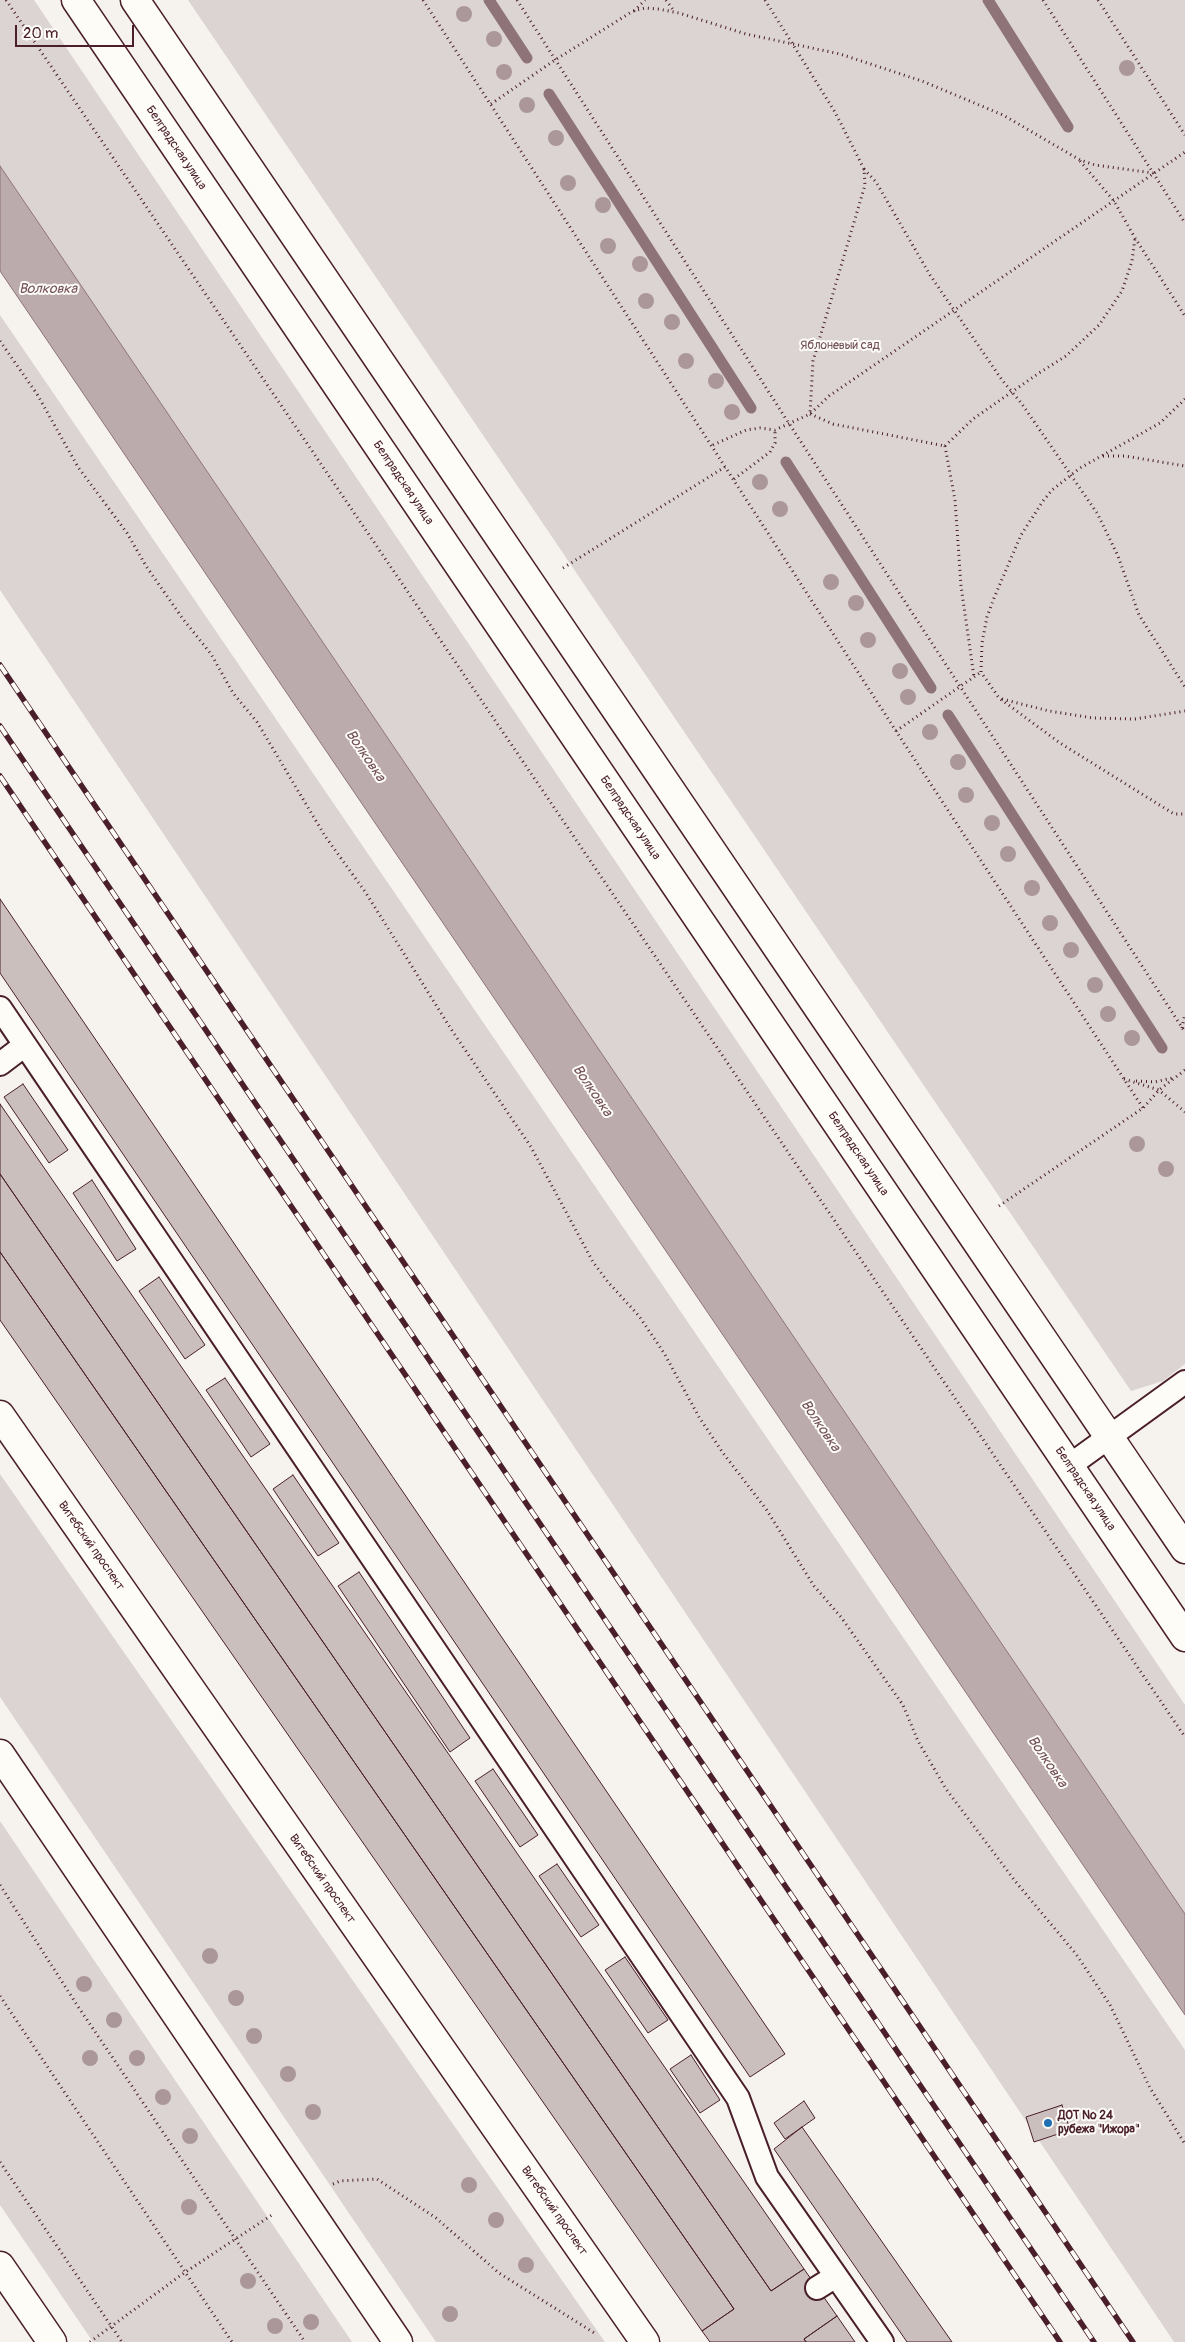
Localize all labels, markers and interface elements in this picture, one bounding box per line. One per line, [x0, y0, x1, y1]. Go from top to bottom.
scale bar [18, 15, 136, 47]
text: 20 m [23, 24, 58, 43]
street label: Белградская улица [143, 103, 209, 193]
water label: Волковка [19, 281, 77, 297]
park label: Яблоневый сад [800, 339, 880, 353]
street label: Белградская улица [370, 438, 436, 528]
water label: Волковка [342, 727, 388, 785]
street label: Белградская улица [597, 773, 663, 863]
water label: Волковка [569, 1062, 615, 1120]
street label: Белградская улица [825, 1109, 891, 1199]
water label: Волковка [797, 1397, 843, 1455]
street label: Белградская улица [1052, 1444, 1118, 1534]
street label: Витебский проспект [55, 1499, 127, 1593]
water label: Волковка [1024, 1733, 1070, 1791]
street label: Витебский проспект [286, 1832, 358, 1926]
place label: ДОТ № 24 рубежа "Ижора" [1058, 2109, 1140, 2137]
marker: ДОТ № 24 рубежа "Ижора" [1042, 2117, 1054, 2129]
street label: Витебский проспект [518, 2164, 590, 2258]

